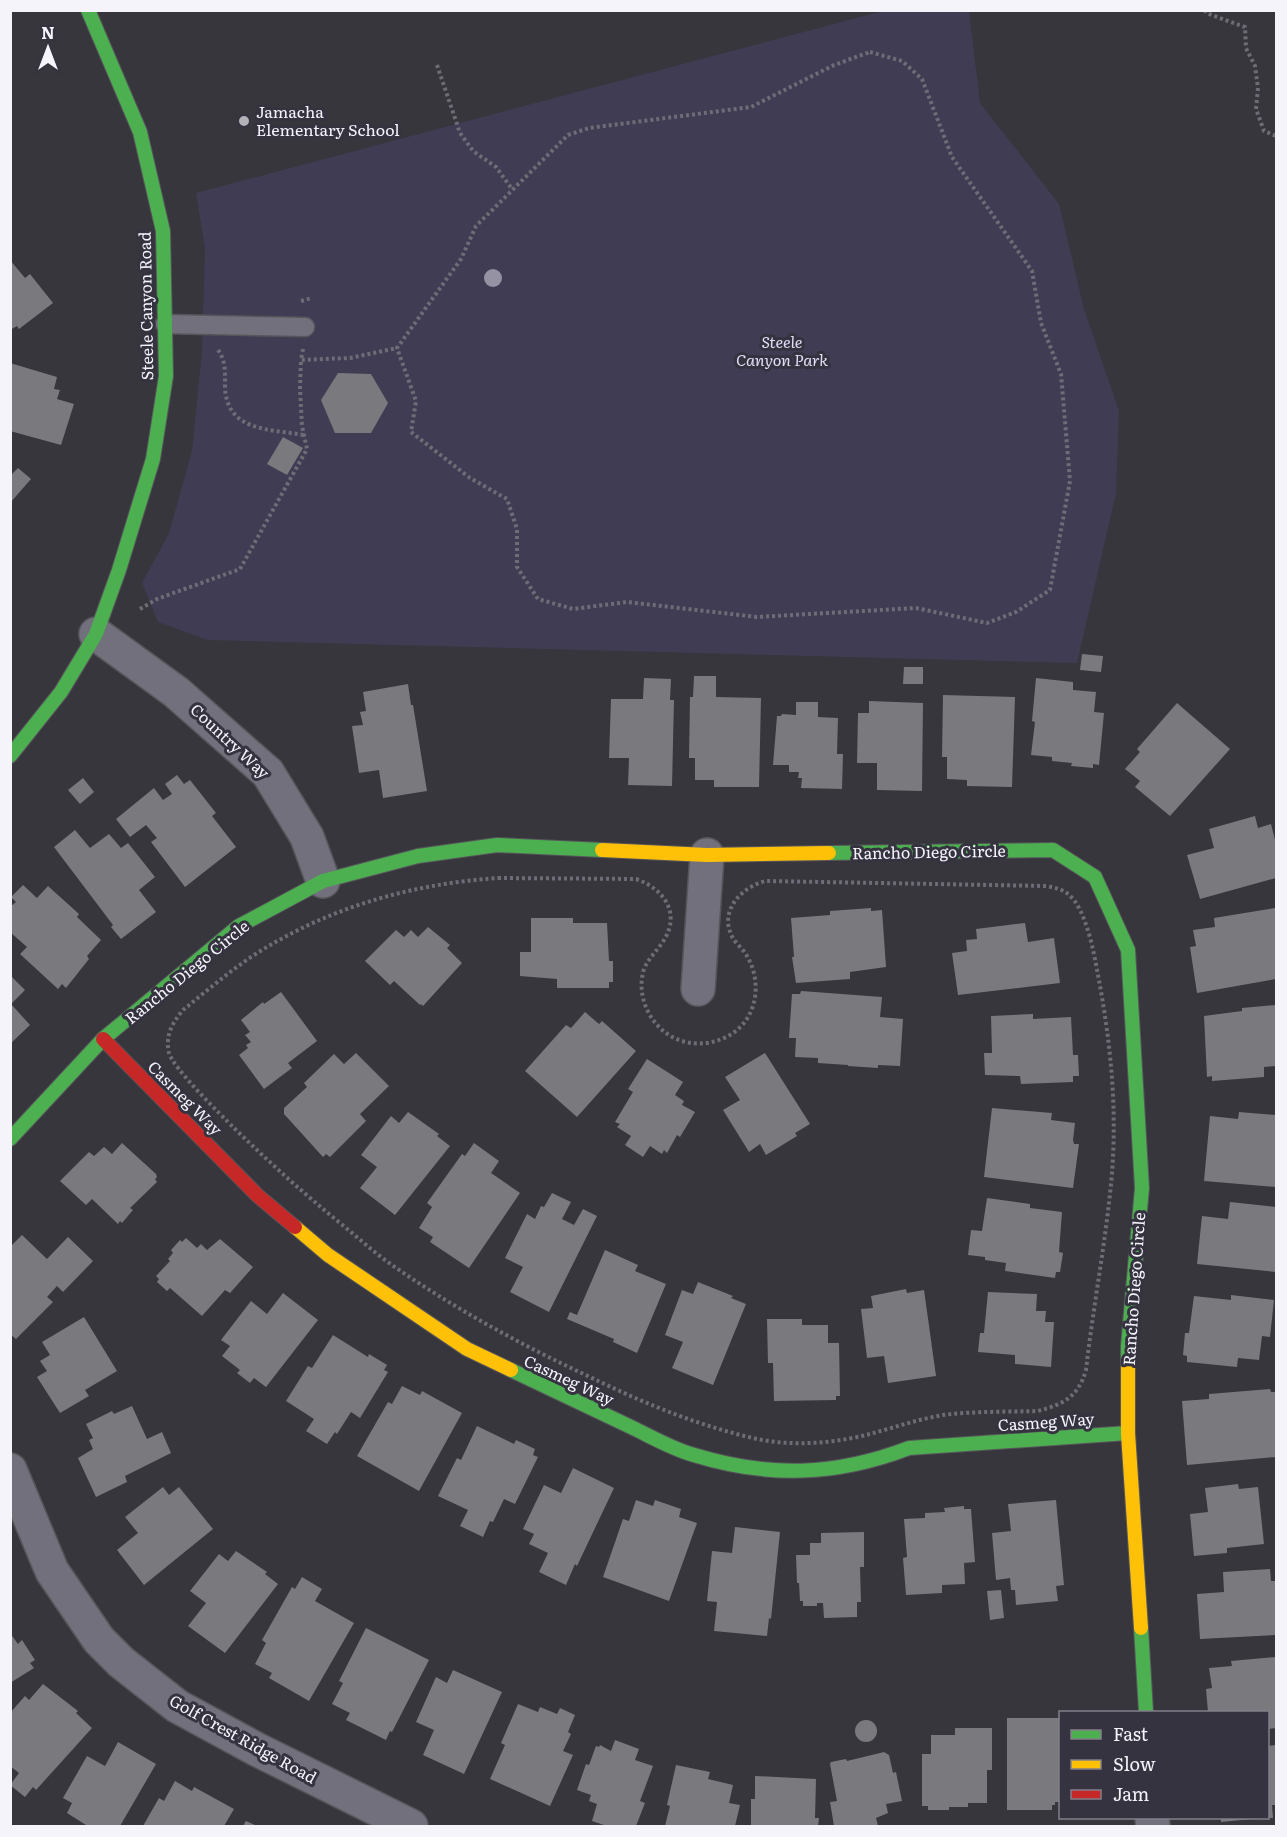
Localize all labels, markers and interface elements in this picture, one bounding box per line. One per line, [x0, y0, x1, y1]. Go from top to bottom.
north arrow [18, 18, 78, 78]
text: N [41, 20, 55, 44]
place label: Jamacha Elementary School [256, 99, 400, 141]
marker: Jamacha Elementary School [237, 114, 251, 128]
street label: Steele Canyon Road [132, 231, 158, 381]
park label: Steele Canyon Park [736, 329, 828, 371]
street label: Country Way [186, 697, 276, 784]
street label: Rancho Diego Circle [852, 838, 1006, 864]
street label: Rancho Diego Circle [119, 914, 254, 1029]
street label: Casmeg Way [143, 1055, 229, 1141]
street label: Rancho Diego Circle [1116, 1211, 1150, 1366]
street label: Casmeg Way [520, 1348, 619, 1411]
street label: Casmeg Way [997, 1406, 1096, 1436]
street label: Golf Crest Ridge Road [166, 1688, 322, 1789]
legend [1059, 1711, 1269, 1819]
text: Fast [1113, 1720, 1149, 1747]
text: Slow [1113, 1750, 1156, 1777]
text: Jam [1113, 1780, 1149, 1807]

